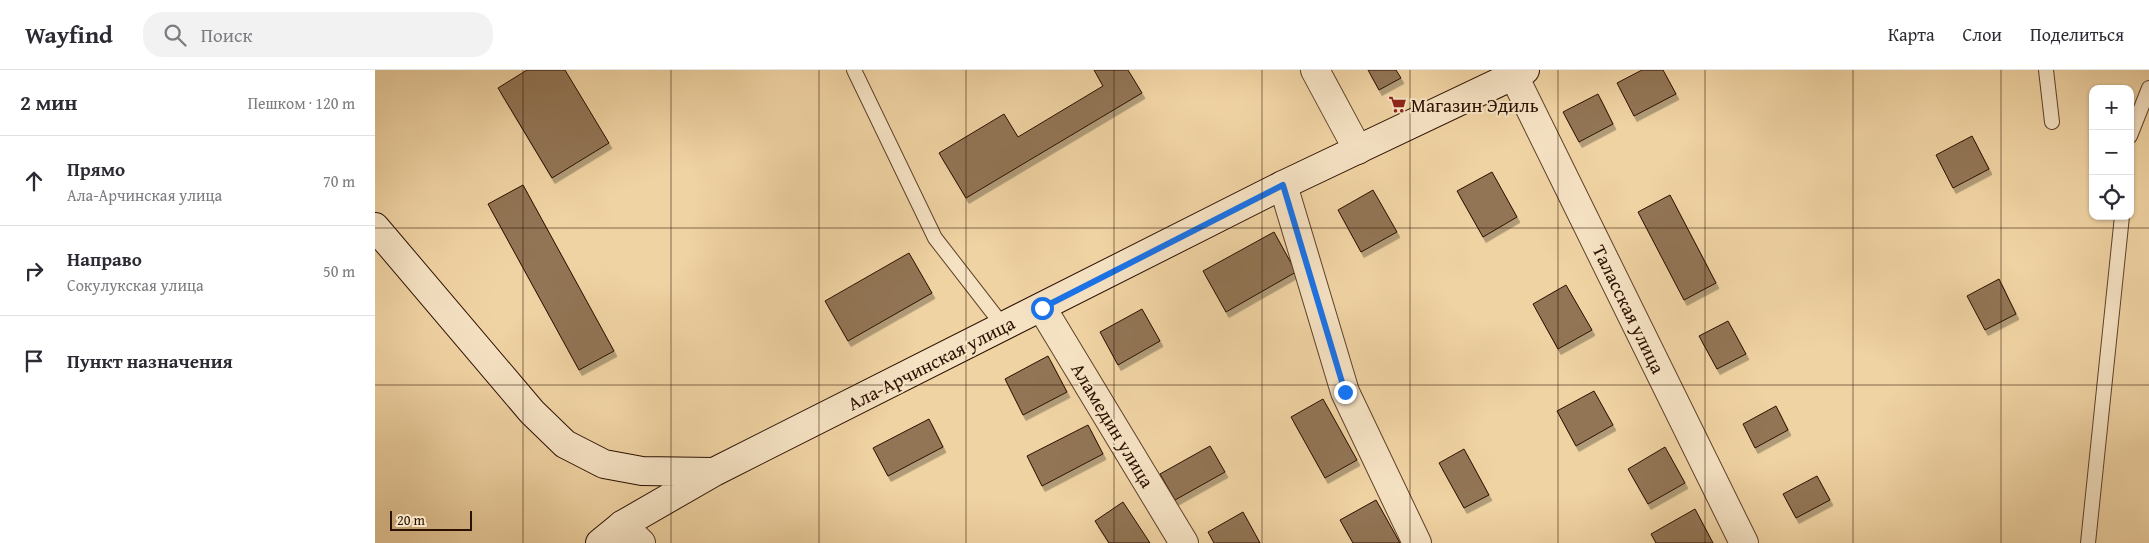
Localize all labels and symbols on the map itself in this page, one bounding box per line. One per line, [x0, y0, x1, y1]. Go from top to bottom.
place label: Магазин Эдиль [1411, 91, 1539, 119]
supermarket icon: Магазин Эдиль [1387, 95, 1407, 115]
street label: Таласская улица [1586, 240, 1672, 378]
route start [1031, 297, 1054, 320]
street label: Ала-Арчинская улица [843, 309, 1019, 417]
street label: Аламедин улица [1065, 357, 1161, 493]
route end [1334, 381, 1357, 404]
scale bar [390, 508, 473, 531]

